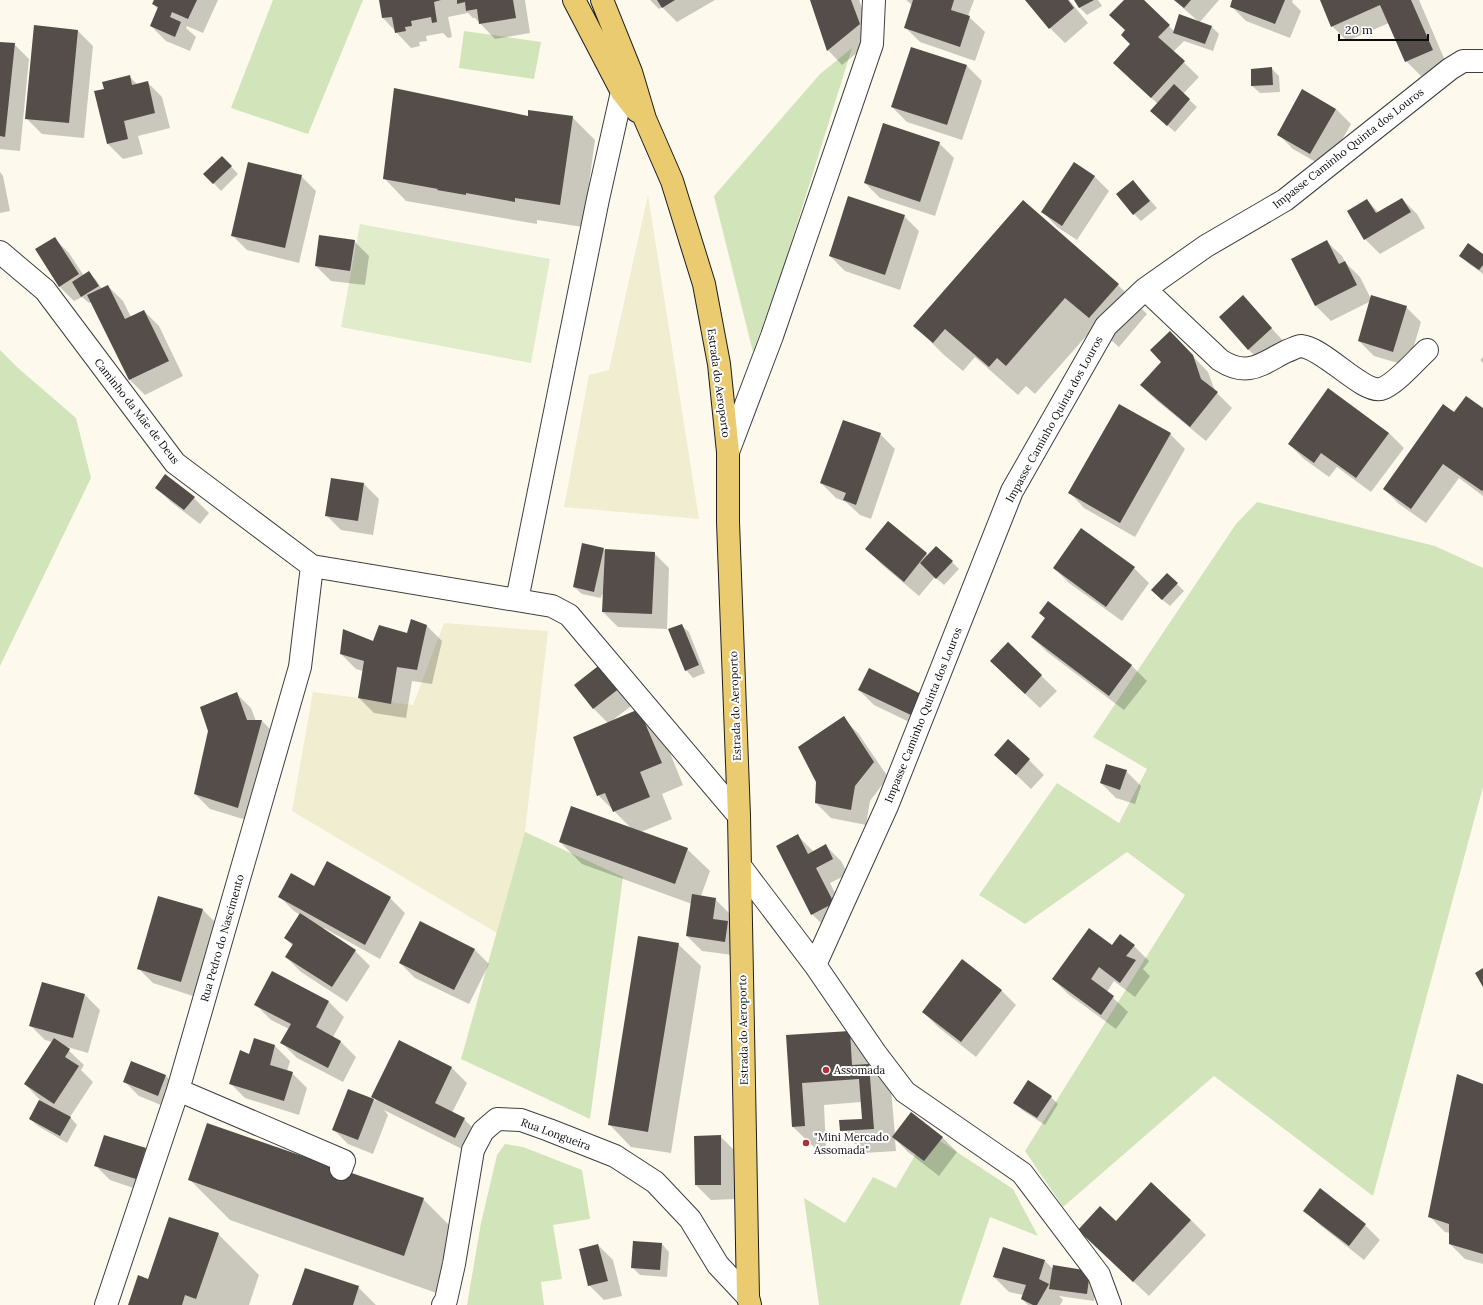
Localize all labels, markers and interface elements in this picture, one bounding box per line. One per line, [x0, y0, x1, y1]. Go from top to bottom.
scale bar [1339, 16, 1428, 42]
text: 20 m [1345, 22, 1373, 37]
street label: Impasse Caminho Quinta dos Louros [1270, 85, 1426, 211]
street label: Estrada do Aeroporto [704, 328, 734, 438]
street label: Impasse Caminho Quinta dos Louros [1002, 333, 1106, 505]
street label: Caminho da Mãe de Deus [91, 356, 183, 466]
street label: Impasse Caminho Quinta dos Louros [881, 625, 965, 805]
street label: Estrada do Aeroporto [726, 651, 744, 761]
street label: Rua Pedro do Nascimento [197, 873, 247, 1003]
street label: Estrada do Aeroporto [735, 975, 751, 1085]
place label: Assomada [833, 1063, 886, 1077]
marker: Assomada [821, 1065, 831, 1075]
street label: Rua Longueira [519, 1115, 593, 1153]
place label: "Mini Mercado Assomada" [813, 1130, 889, 1157]
marker: "Mini Mercado Assomada" [801, 1138, 811, 1148]

